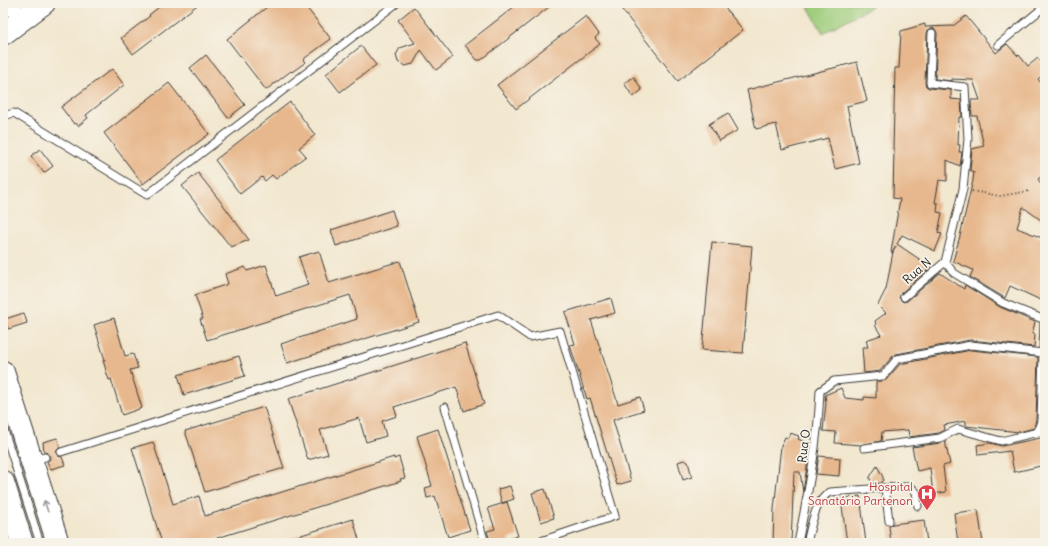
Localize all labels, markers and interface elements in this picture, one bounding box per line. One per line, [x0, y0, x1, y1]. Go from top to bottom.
street label: Rua N [899, 254, 934, 287]
street label: Rua O [794, 428, 813, 463]
place label: Hospital Sanatório Partenon [808, 479, 913, 508]
hospital icon: Hospital Sanatório Partenon [916, 483, 938, 511]
one-way arrow [41, 500, 49, 512]

